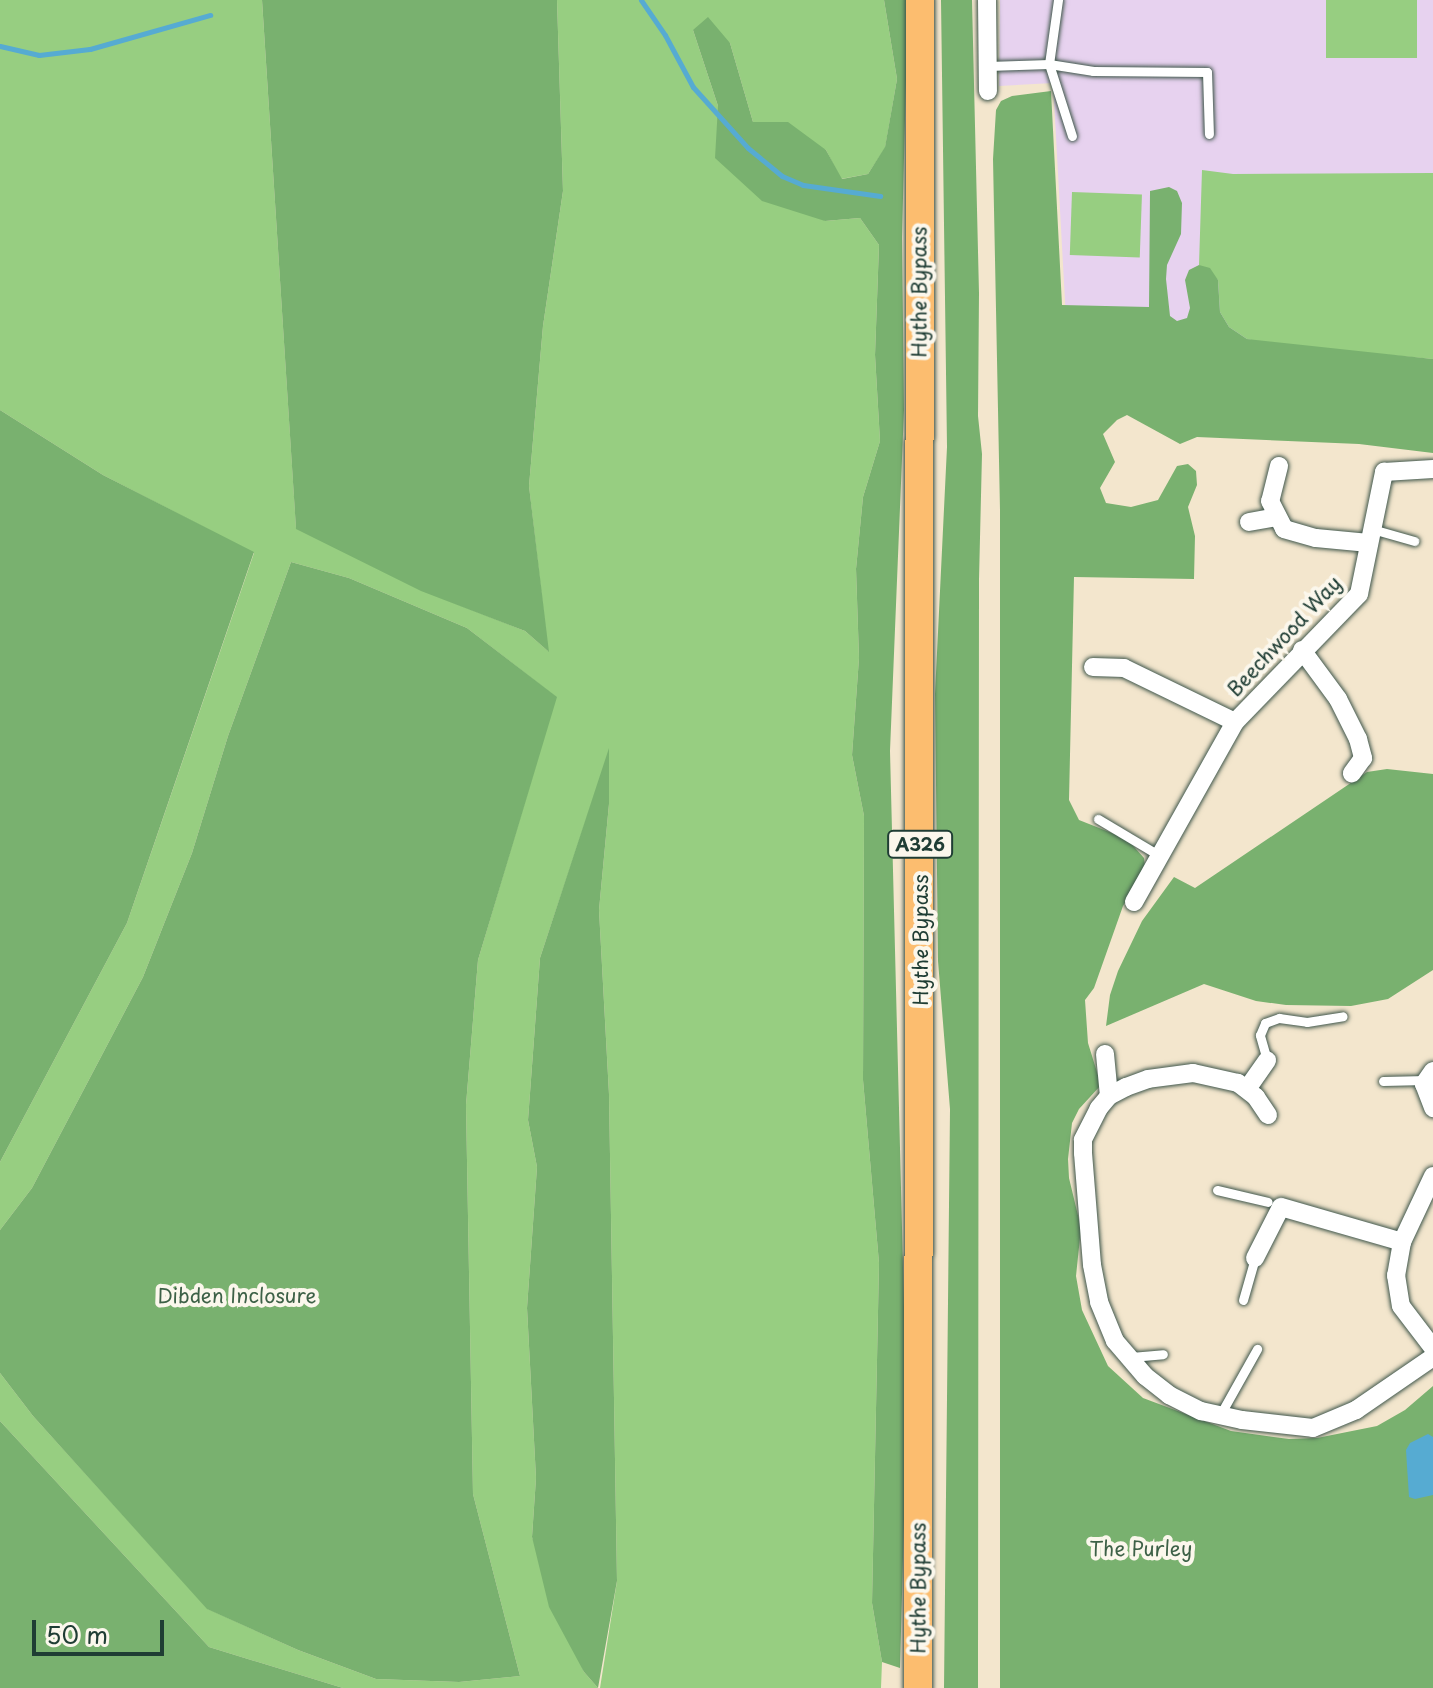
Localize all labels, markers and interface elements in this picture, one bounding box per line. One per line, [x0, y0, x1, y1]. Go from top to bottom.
street label: Hythe Bypass [907, 226, 931, 358]
street label: Beechwood Way [1222, 571, 1346, 701]
road number: A326 [886, 830, 954, 858]
street label: Hythe Bypass [908, 874, 932, 1006]
park label: Dibden Inclosure [157, 1283, 317, 1307]
street label: Hythe Bypass [906, 1522, 930, 1654]
park label: The Purley [1089, 1536, 1193, 1560]
scale bar [36, 1604, 168, 1654]
text: 50 m [46, 1616, 108, 1652]

